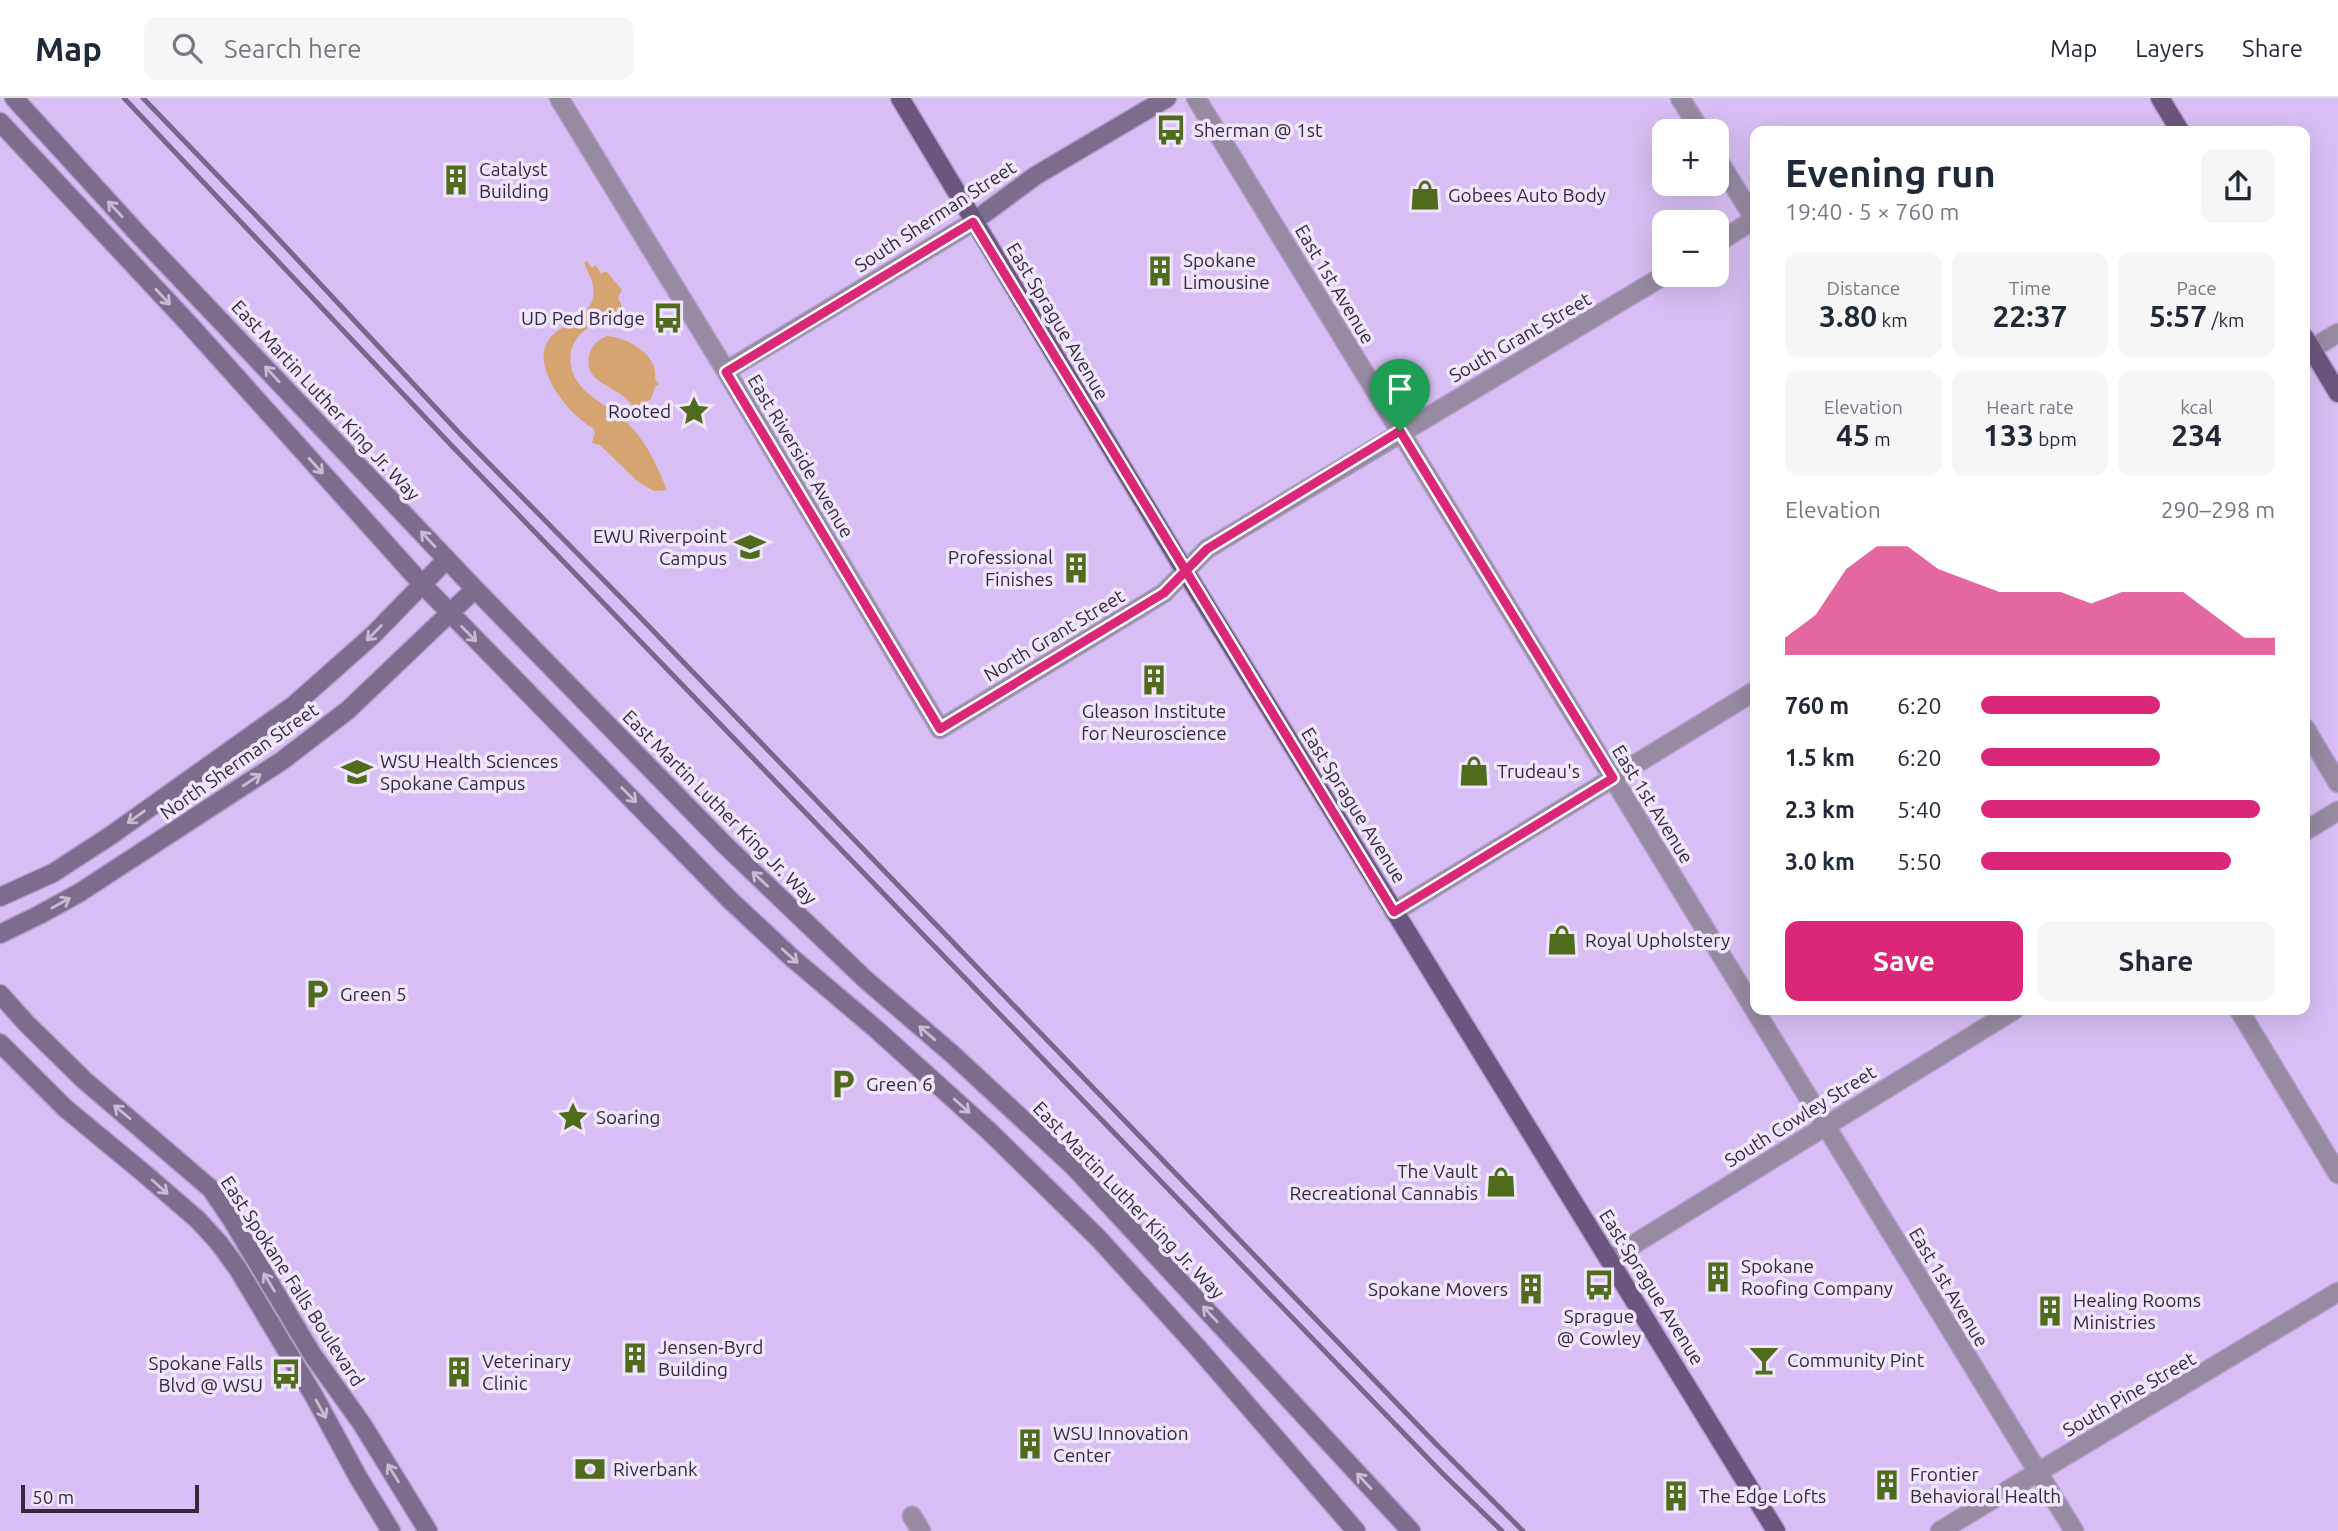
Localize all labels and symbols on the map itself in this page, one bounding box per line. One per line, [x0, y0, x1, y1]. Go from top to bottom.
bus stop icon: Sherman @ 1st [1154, 113, 1188, 147]
place label: Sherman @ 1st [1194, 119, 1323, 141]
street label: South Sherman Street [850, 155, 1020, 276]
place label: Catalyst Building [479, 158, 549, 202]
building icon: Catalyst Building [439, 163, 473, 197]
shop icon: Gobees Auto Body [1408, 178, 1442, 212]
place label: Gobees Auto Body [1448, 184, 1606, 206]
one-way arrow [107, 201, 124, 218]
street label: East 1st Avenue [1291, 220, 1379, 348]
street label: East Sprague Avenue [1002, 239, 1114, 403]
place label: Spokane Limousine [1183, 249, 1270, 293]
building icon: Spokane Limousine [1143, 254, 1177, 288]
street label: South Grant Street [1445, 287, 1595, 386]
one-way arrow [155, 288, 172, 305]
street label: East Martin Luther King Jr. Way [227, 295, 425, 505]
bus stop icon: UD Ped Bridge [651, 301, 685, 335]
place label: UD Ped Bridge [521, 307, 645, 329]
pin [1370, 359, 1430, 431]
one-way arrow [264, 366, 281, 383]
street label: East Riverside Avenue [743, 370, 859, 542]
place icon: Rooted [677, 394, 711, 428]
place label: Rooted [608, 400, 671, 422]
one-way arrow [308, 457, 324, 475]
place label: EWU Riverpoint Campus [593, 525, 728, 569]
school or university icon: EWU Riverpoint Campus [733, 530, 767, 564]
one-way arrow [420, 531, 437, 548]
place label: Professional Finishes [948, 546, 1053, 590]
building icon: Professional Finishes [1059, 551, 1093, 585]
street label: North Grant Street [980, 584, 1129, 686]
one-way arrow [366, 625, 383, 642]
one-way arrow [461, 625, 478, 642]
building icon: Gleason Institute for Neuroscience [1137, 663, 1171, 697]
street label: North Sherman Street [156, 698, 323, 824]
place label: Gleason Institute for Neuroscience [1081, 700, 1227, 744]
street label: East Martin Luther King Jr. Way [618, 705, 822, 909]
street label: East Sprague Avenue [1297, 723, 1411, 887]
street label: East 1st Avenue [1608, 741, 1698, 867]
place label: WSU Health Sciences Spokane Campus [380, 750, 558, 794]
shop icon: Trudeau's [1457, 754, 1491, 788]
school or university icon: WSU Health Sciences Spokane Campus [340, 755, 374, 789]
place label: Trudeau's [1497, 760, 1580, 782]
one-way arrow [242, 773, 261, 787]
one-way arrow [621, 787, 638, 804]
one-way arrow [127, 810, 146, 824]
one-way arrow [752, 870, 769, 887]
one-way arrow [50, 896, 71, 909]
shop icon: Royal Upholstery [1545, 923, 1579, 957]
place label: Royal Upholstery [1585, 929, 1730, 951]
one-way arrow [781, 948, 799, 964]
parking icon: Green 5 [300, 977, 334, 1011]
place label: Green 5 [340, 983, 407, 1005]
one-way arrow [919, 1025, 937, 1041]
street label: South Cowley Street [1720, 1060, 1880, 1171]
parking icon: Green 6 [826, 1067, 860, 1101]
place label: Green 6 [866, 1073, 933, 1095]
one-way arrow [952, 1097, 970, 1113]
street label: East Martin Luther King Jr. Way [1029, 1097, 1229, 1303]
place icon: Soaring [556, 1100, 590, 1134]
one-way arrow [113, 1104, 131, 1120]
place label: Soaring [596, 1106, 660, 1128]
place label: The Vault Recreational Cannabis [1289, 1160, 1479, 1204]
shop icon: The Vault Recreational Cannabis [1484, 1165, 1518, 1199]
street label: East Spokane Falls Boulevard [217, 1172, 369, 1390]
one-way arrow [151, 1179, 169, 1195]
street label: East Sprague Avenue [1595, 1205, 1709, 1369]
street label: East 1st Avenue [1905, 1223, 1993, 1351]
place label: Spokane Roofing Company [1741, 1255, 1893, 1299]
building icon: Spokane Roofing Company [1701, 1260, 1735, 1294]
bus stop icon: Sprague @ Cowley [1582, 1268, 1616, 1302]
building icon: Spokane Movers [1514, 1272, 1548, 1306]
one-way arrow [262, 1273, 276, 1293]
place label: Spokane Movers [1368, 1278, 1508, 1300]
place label: Healing Rooms Ministries [2073, 1289, 2201, 1333]
building icon: Healing Rooms Ministries [2033, 1294, 2067, 1328]
one-way arrow [1202, 1305, 1218, 1323]
place label: Sprague @ Cowley [1557, 1305, 1641, 1349]
place label: Jensen-Byrd Building [658, 1336, 763, 1380]
building icon: Jensen-Byrd Building [618, 1341, 652, 1375]
bar icon: Community Pint [1747, 1343, 1781, 1377]
street label: South Pine Street [2059, 1347, 2200, 1441]
place label: Community Pint [1787, 1349, 1925, 1371]
place label: Veterinary Clinic [482, 1350, 571, 1394]
place label: Spokane Falls Blvd @ WSU [149, 1352, 263, 1396]
building icon: Veterinary Clinic [442, 1355, 476, 1389]
bus stop icon: Spokane Falls Blvd @ WSU [269, 1357, 303, 1391]
one-way arrow [315, 1398, 328, 1419]
place label: WSU Innovation Center [1053, 1422, 1189, 1466]
building icon: WSU Innovation Center [1013, 1427, 1047, 1461]
bank icon: Riverbank [573, 1452, 607, 1486]
place label: Riverbank [613, 1458, 698, 1480]
one-way arrow [385, 1463, 399, 1483]
place label: Frontier Behavioral Health [1910, 1463, 2061, 1507]
building icon: Frontier Behavioral Health [1870, 1468, 1904, 1502]
one-way arrow [1356, 1473, 1373, 1490]
building icon: The Edge Lofts [1659, 1479, 1693, 1513]
scale bar [21, 1482, 200, 1514]
place label: The Edge Lofts [1699, 1485, 1826, 1507]

